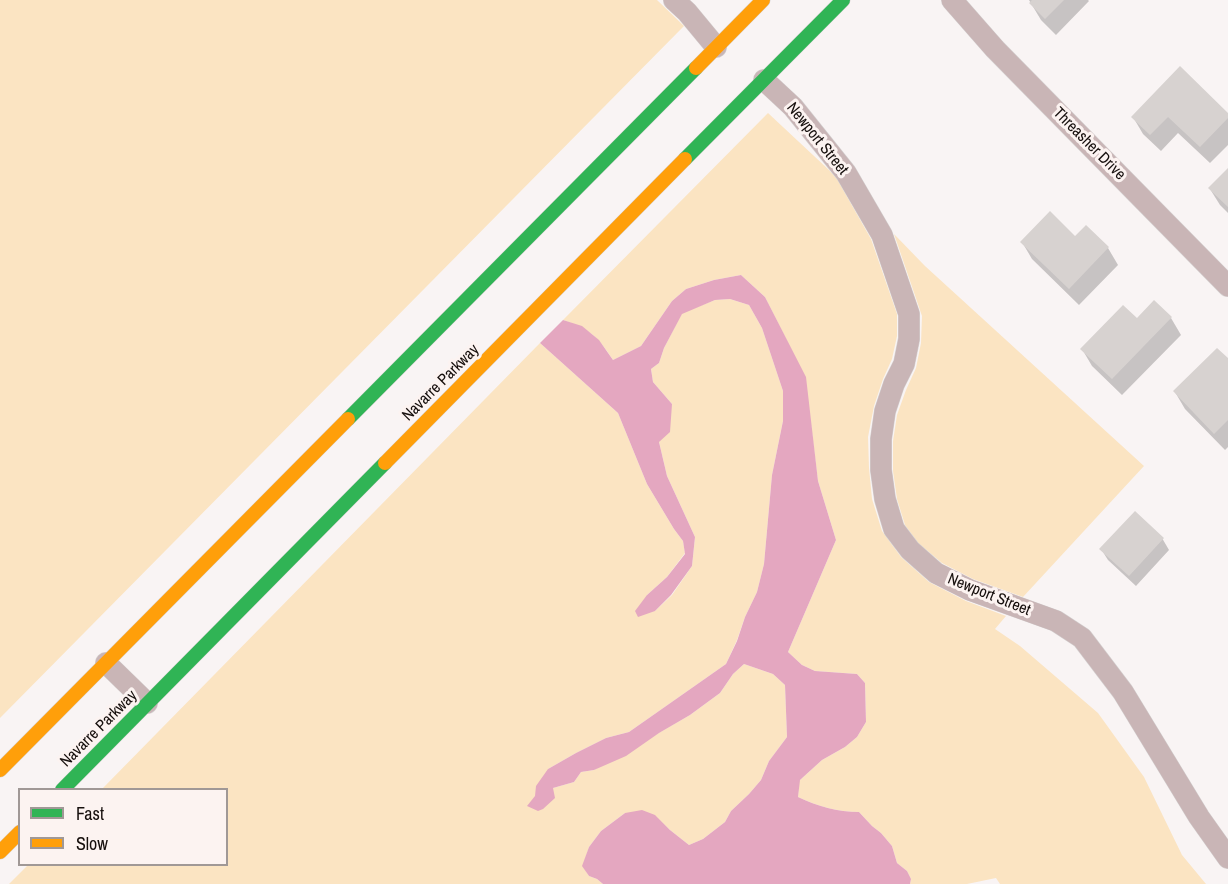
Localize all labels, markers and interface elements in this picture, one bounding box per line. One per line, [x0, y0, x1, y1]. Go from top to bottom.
street label: Newport Street [782, 99, 852, 179]
street label: Threasher Drive [1049, 104, 1129, 184]
street label: Navarre Parkway [399, 341, 483, 425]
street label: Newport Street [945, 570, 1033, 620]
street label: Navarre Parkway [57, 687, 141, 771]
legend [18, 788, 228, 866]
text: Fast [76, 801, 104, 826]
text: Slow [76, 831, 108, 856]

